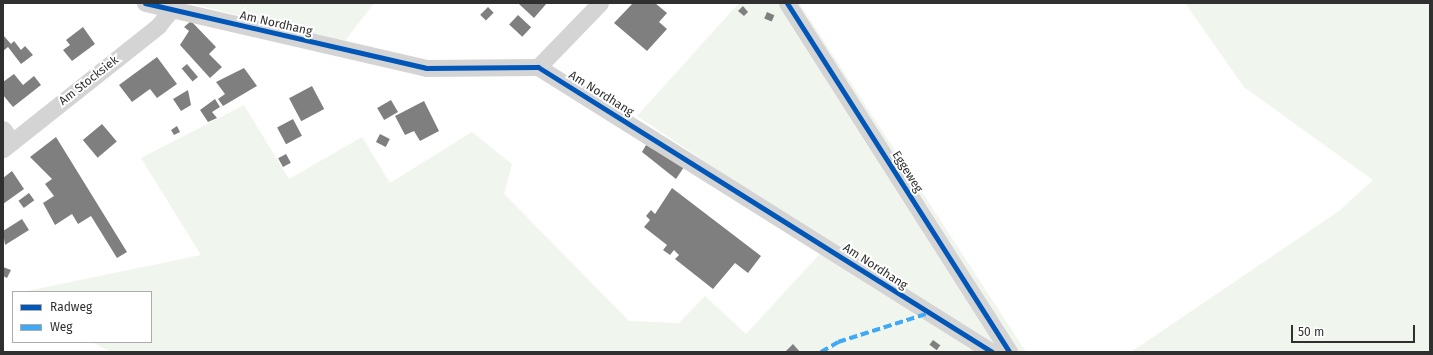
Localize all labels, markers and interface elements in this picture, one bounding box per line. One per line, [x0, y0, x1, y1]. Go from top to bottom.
street label: Am Nordhang [238, 9, 314, 39]
street label: Am Stocksiek [56, 53, 122, 109]
street label: Am Nordhang [566, 68, 636, 120]
street label: Eggeweg [889, 149, 925, 195]
street label: Am Nordhang [840, 241, 910, 293]
legend [12, 291, 152, 343]
text: Radweg [50, 300, 92, 314]
scale bar [1293, 317, 1417, 343]
text: Weg [50, 320, 73, 334]
text: 50 m [1298, 325, 1324, 339]

